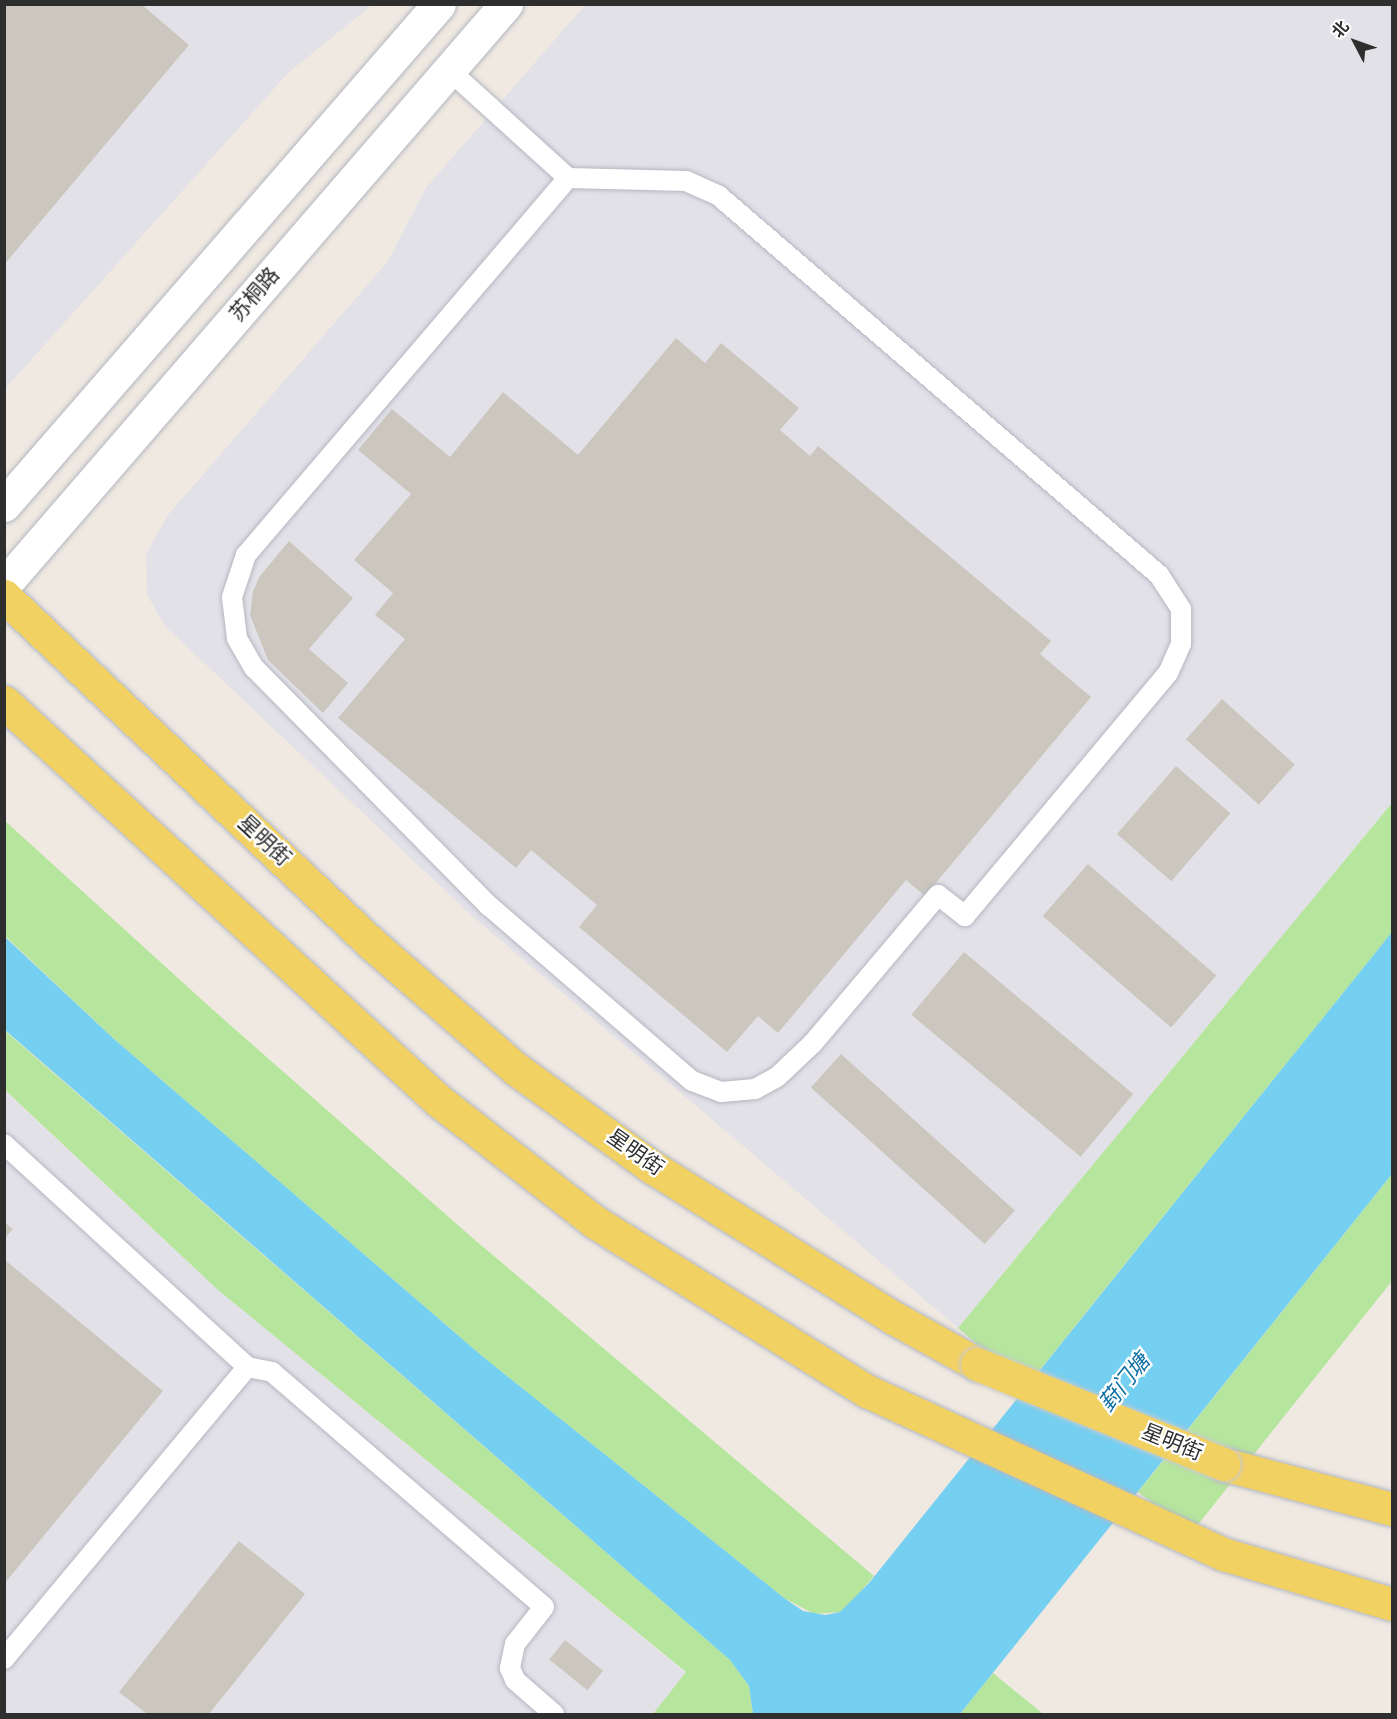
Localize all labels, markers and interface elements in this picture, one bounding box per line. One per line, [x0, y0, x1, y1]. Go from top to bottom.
north arrow [1325, 12, 1385, 72]
text: 北 [1329, 18, 1353, 42]
street label: 苏桐路 [225, 263, 285, 327]
street label: 星明街 [232, 810, 296, 872]
street label: 星明街 [602, 1125, 668, 1181]
water label: 葑门塘 [1094, 1349, 1156, 1417]
street label: 星明街 [1138, 1420, 1206, 1466]

